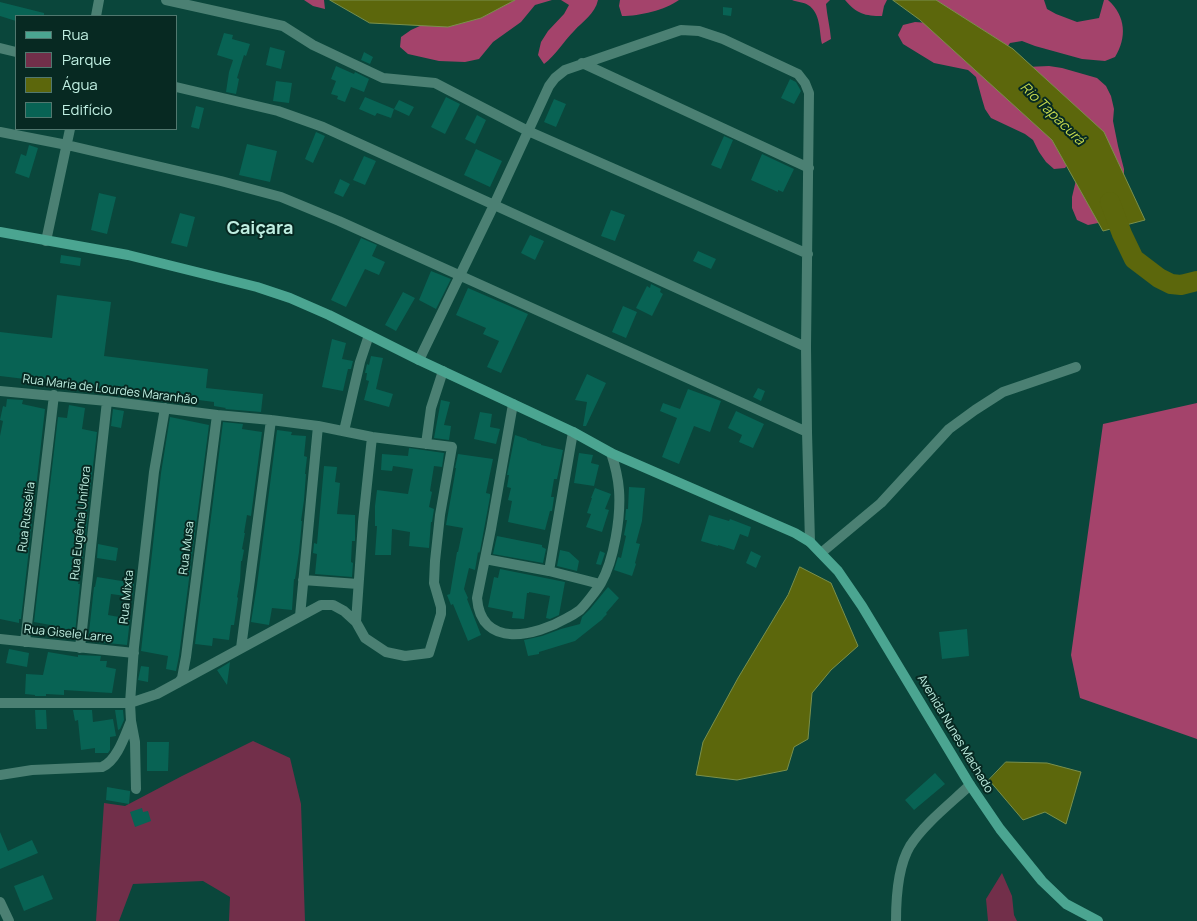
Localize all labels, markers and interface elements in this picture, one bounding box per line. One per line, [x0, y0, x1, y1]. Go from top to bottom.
legend [15, 15, 178, 130]
text: Rua [62, 24, 89, 45]
text: Parque [62, 49, 111, 70]
text: Água [62, 74, 98, 95]
water label: Rio Tapacurá [1016, 79, 1088, 149]
text: Edifício [62, 99, 112, 120]
district label: Caiçara [227, 218, 293, 240]
street label: Rua Maria de Lourdes Maranhão [22, 372, 198, 408]
street label: Rua Eugênia Uniflora [68, 465, 94, 581]
street label: Rua Russélia [16, 481, 38, 553]
street label: Rua Musa [177, 520, 197, 576]
street label: Rua Mixta [117, 569, 137, 625]
street label: Rua Gisele Larre [23, 622, 113, 646]
street label: Avenida Nunes Machado [914, 672, 996, 796]

